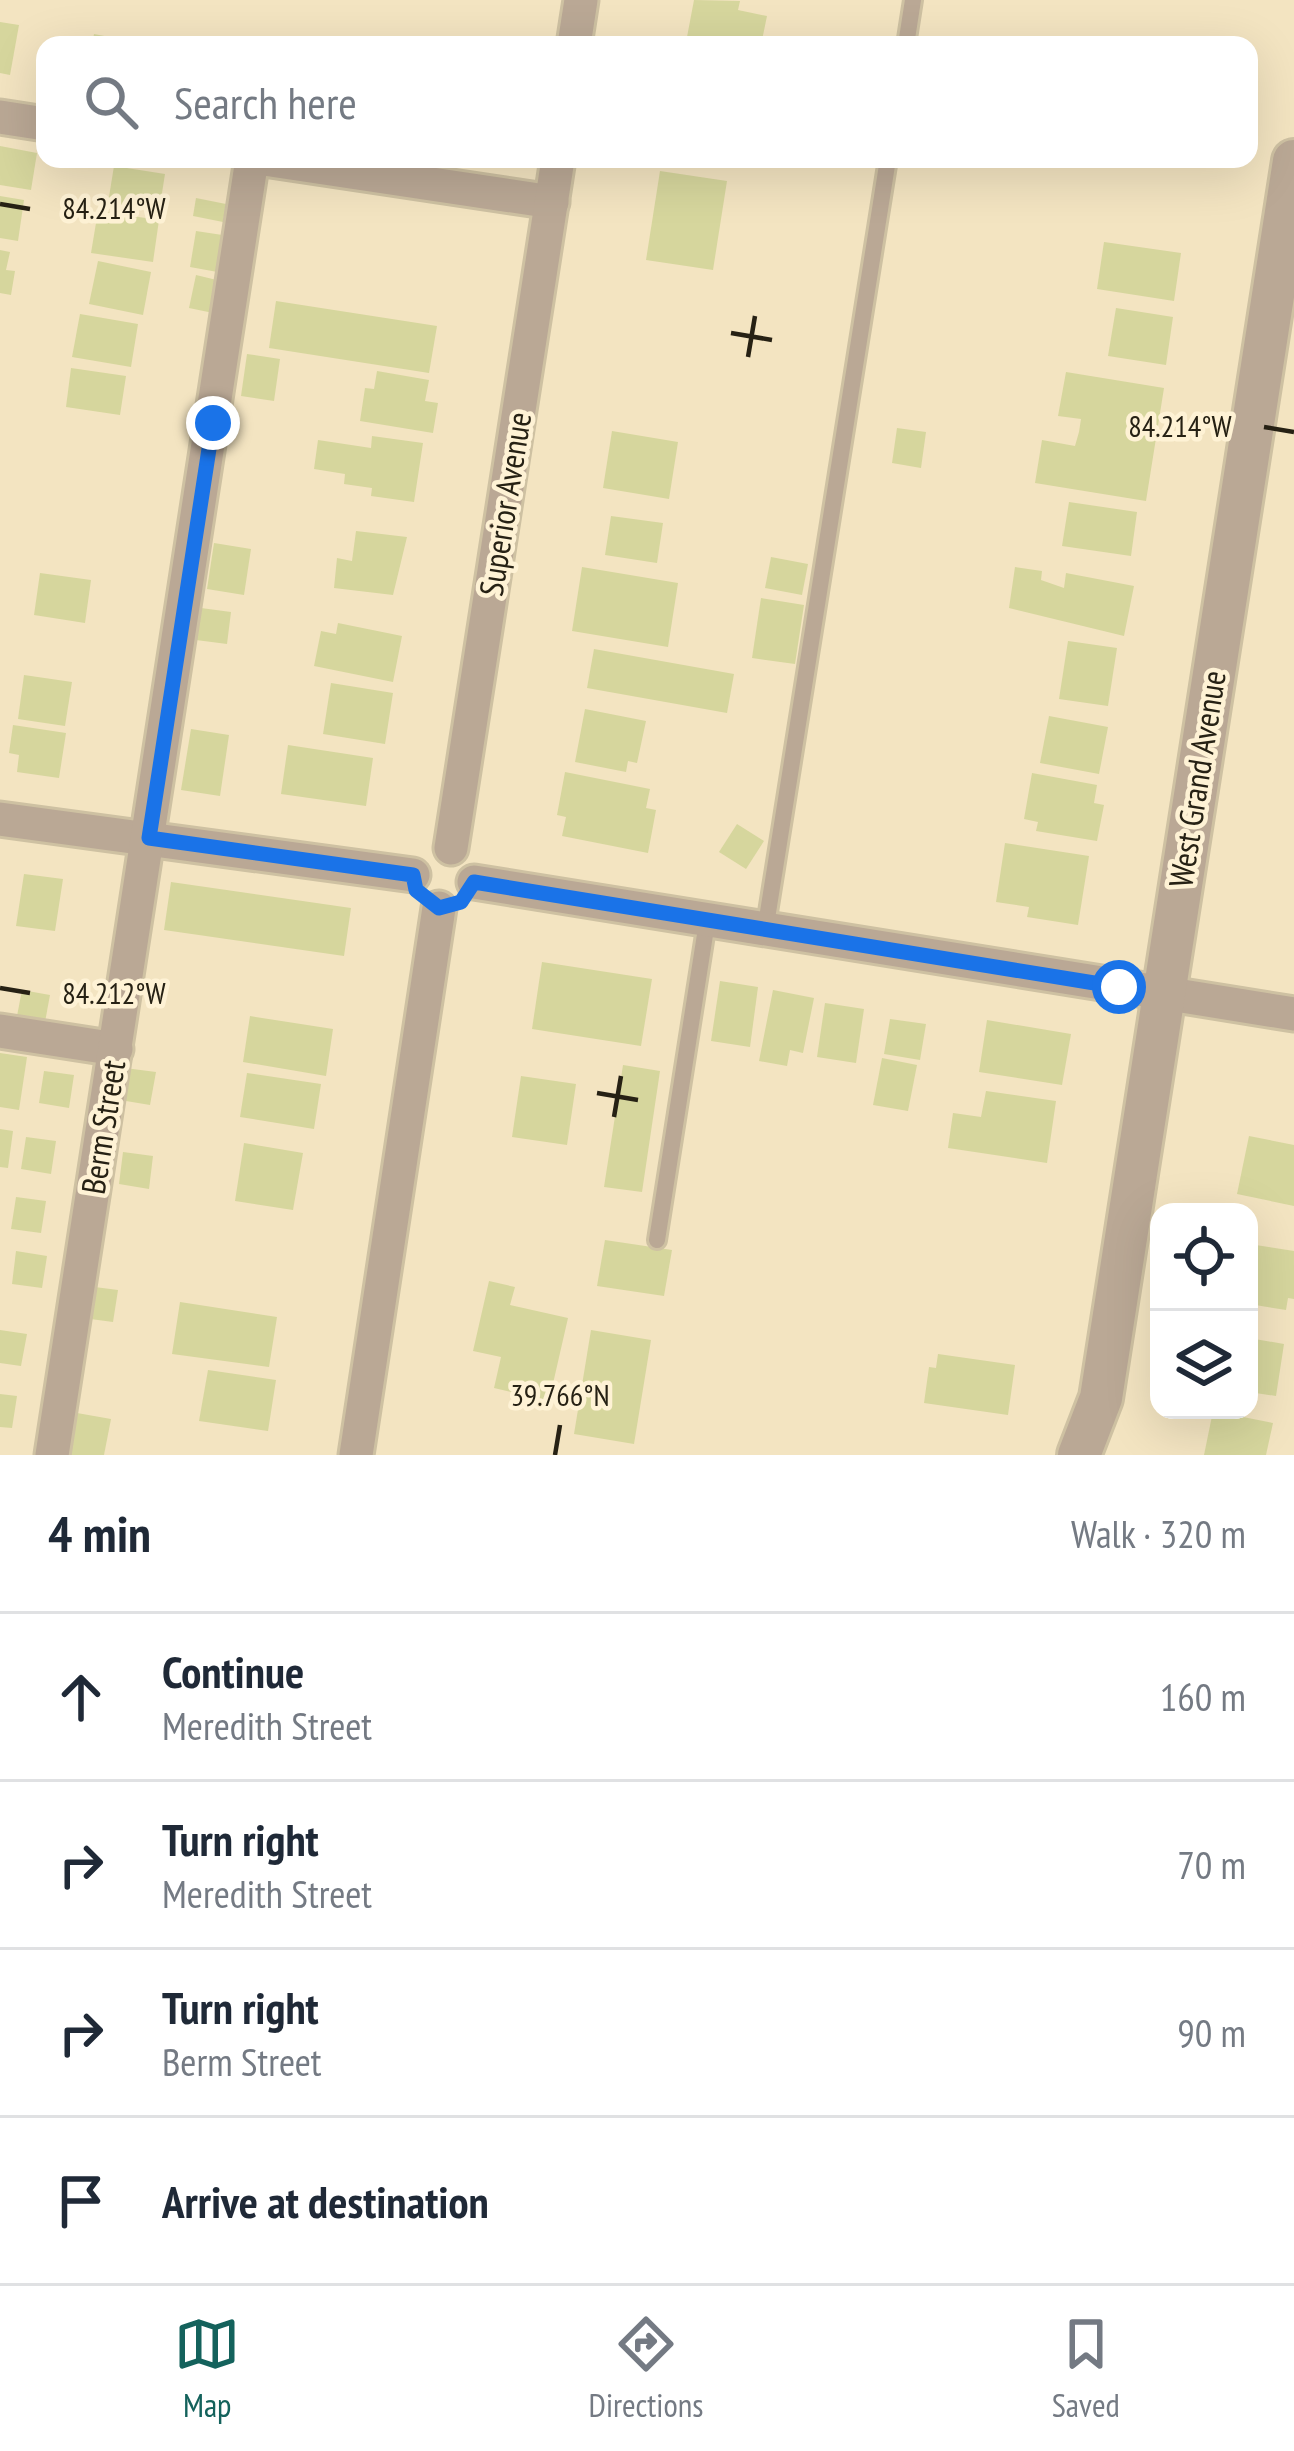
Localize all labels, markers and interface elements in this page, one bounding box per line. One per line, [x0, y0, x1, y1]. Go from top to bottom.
search box [36, 36, 1258, 168]
icon: search [78, 69, 144, 135]
text: Search here [174, 73, 357, 131]
text: 84.214°W [62, 188, 166, 227]
route end [186, 396, 240, 450]
text: 84.214°W [1128, 406, 1232, 445]
street label: Superior Avenue [469, 409, 540, 599]
street label: West Grand Avenue [1158, 668, 1235, 890]
route start [1092, 960, 1146, 1014]
text: 84.212°W [62, 973, 166, 1012]
street label: Berm Street [71, 1057, 134, 1197]
map controls [1150, 1203, 1258, 1419]
button: locate [1150, 1203, 1258, 1311]
button: layers [1150, 1311, 1258, 1419]
text: 39.766°N [510, 1375, 610, 1414]
text: 4 min [48, 1500, 151, 1566]
text: Walk · 320 m [1071, 1508, 1246, 1559]
text: Continue [162, 1642, 304, 1700]
icon: ahead [48, 1664, 114, 1730]
text: 160 m [1160, 1671, 1246, 1722]
text: Meredith Street [162, 1700, 372, 1751]
text: Turn right [162, 1810, 319, 1868]
icon: right [48, 1832, 114, 1898]
text: 70 m [1177, 1839, 1246, 1890]
text: Meredith Street [162, 1868, 372, 1919]
text: Turn right [162, 1978, 319, 2036]
icon: right [48, 2000, 114, 2066]
text: 90 m [1177, 2007, 1246, 2058]
text: Berm Street [162, 2036, 322, 2087]
icon: arrive [48, 2168, 114, 2234]
text: Arrive at destination [162, 2172, 489, 2230]
tab: Map [174, 2311, 240, 2426]
tab: Directions [589, 2311, 703, 2426]
tab: Saved [1052, 2311, 1120, 2426]

